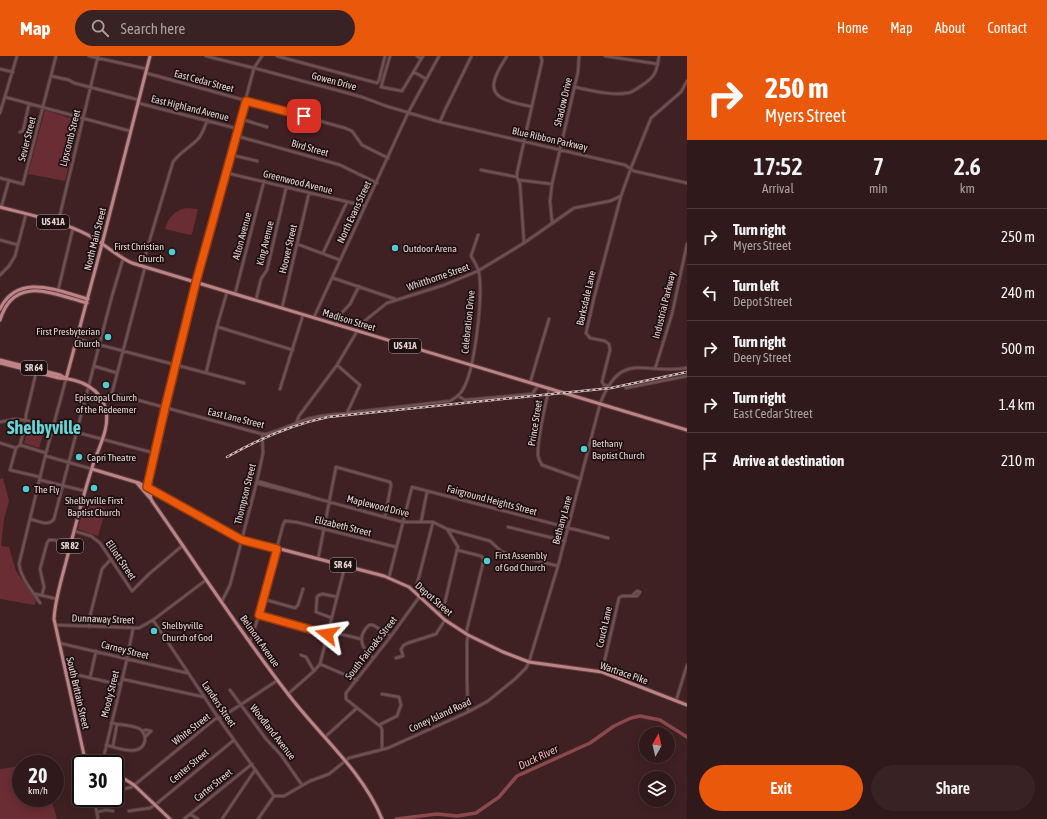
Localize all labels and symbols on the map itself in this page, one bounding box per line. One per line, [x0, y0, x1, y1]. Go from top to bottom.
street label: East Cedar Street [173, 68, 235, 94]
street label: Gowen Drive [310, 70, 358, 92]
street label: Shadow Drive [552, 76, 574, 127]
street label: East Highland Avenue [150, 93, 231, 123]
pin [287, 99, 321, 133]
street label: Lipscomb Street [58, 108, 82, 168]
street label: Sevier Street [16, 115, 38, 163]
street label: Blue Ribbon Parkway [511, 125, 589, 153]
street label: Bird Street [290, 137, 330, 159]
street label: Greenwood Avenue [262, 168, 334, 196]
street label: North Evans Street [335, 179, 373, 245]
street label: North Main Street [82, 206, 108, 272]
street label: Alton Avenue [230, 211, 254, 261]
road number: US 41A [37, 215, 69, 229]
street label: King Avenue [254, 219, 276, 266]
street label: Hoover Street [277, 223, 299, 275]
place label: First Christian Church [114, 241, 164, 264]
marker: Outdoor Arena [390, 243, 400, 253]
place label: Outdoor Arena [403, 243, 457, 254]
marker: First Christian Church [167, 247, 177, 257]
street label: Whitthorne Street [405, 261, 471, 293]
street label: Barksdale Lane [574, 269, 598, 327]
street label: Industrial Parkway [650, 270, 678, 340]
street label: Celebration Drive [459, 289, 477, 354]
street label: Madison Street [321, 307, 377, 333]
place label: First Presbyterian Church [36, 326, 100, 349]
marker: First Presbyterian Church [103, 332, 113, 342]
road number: US 41A [389, 339, 421, 353]
road number: SR 64 [21, 361, 47, 375]
marker: Episcopal Church of the Redeemer [101, 380, 111, 390]
place label: Episcopal Church of the Redeemer [75, 392, 137, 415]
street label: Prince Street [526, 399, 544, 447]
street label: East Lane Street [207, 406, 266, 430]
district label: Shelbyville [7, 417, 81, 438]
place label: Bethany Baptist Church [592, 438, 645, 461]
marker: Bethany Baptist Church [579, 444, 589, 454]
marker: Capri Theatre [74, 452, 84, 462]
place label: Capri Theatre [87, 452, 137, 463]
street label: Thompson Street [232, 462, 258, 525]
marker: Shelbyville First Baptist Church [89, 483, 99, 493]
street label: Fairground Heights Street [446, 483, 538, 517]
marker: The Fly [21, 484, 31, 494]
place label: The Fly [34, 484, 60, 495]
street label: Maplewood Drive [346, 493, 411, 519]
street label: Bethany Lane [550, 494, 574, 546]
place label: Shelbyville First Baptist Church [65, 495, 123, 518]
street label: Elizabeth Street [314, 514, 372, 538]
street label: Elliott Street [104, 538, 138, 582]
road number: SR 82 [57, 539, 83, 553]
place label: First Assembly of God Church [495, 550, 547, 573]
marker: First Assembly of God Church [482, 556, 492, 566]
road number: SR 64 [330, 558, 356, 572]
street label: Depot Street [413, 580, 455, 618]
street label: Couch Lane [594, 605, 614, 649]
street label: Dunnaway Street [71, 612, 135, 626]
street label: Belmont Avenue [238, 613, 282, 669]
position arrow [306, 613, 348, 655]
street label: South Fairoaks Street [343, 614, 399, 682]
place label: Shelbyville Church of God [162, 620, 213, 643]
marker: Shelbyville Church of God [149, 626, 159, 636]
street label: Carney Street [100, 639, 150, 661]
street label: South Brittain Street [64, 656, 92, 730]
street label: Wartrace Pike [599, 660, 650, 687]
street label: Moody Street [99, 669, 121, 719]
street label: Landers Street [200, 679, 238, 729]
street label: Coney Island Road [407, 696, 473, 734]
street label: Woodland Avenue [248, 702, 298, 762]
street label: White Street [170, 711, 212, 747]
north arrow [639, 727, 675, 763]
water label: Duck River [516, 742, 561, 771]
street label: Center Street [167, 746, 211, 785]
speed limit sign: 30 [72, 755, 124, 807]
street label: Carter Street [192, 766, 234, 804]

